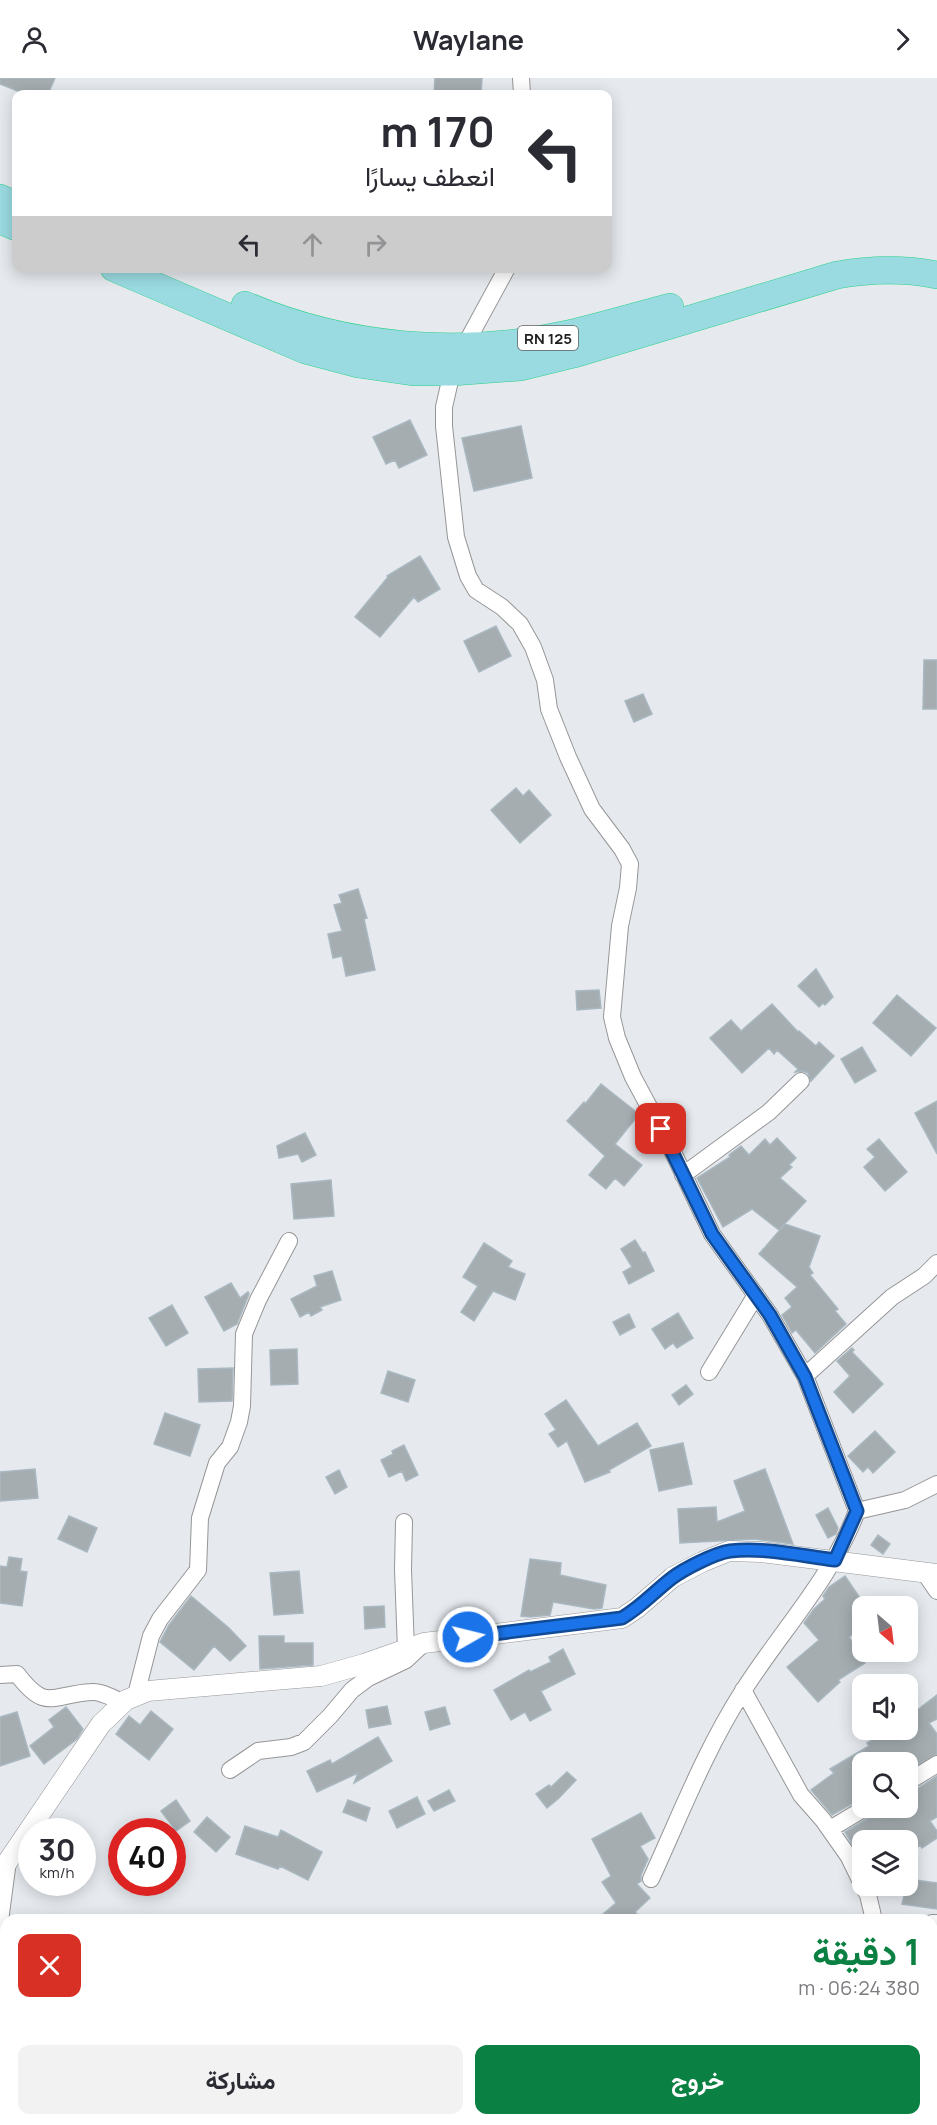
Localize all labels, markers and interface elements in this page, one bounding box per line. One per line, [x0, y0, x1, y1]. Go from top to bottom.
text: Waylane [413, 21, 524, 58]
icon: person [18, 23, 51, 56]
icon: forward [886, 23, 919, 56]
text: 170 m [380, 102, 495, 160]
icon: left [516, 114, 594, 192]
text: انعطف يسارًا [365, 157, 495, 194]
icon: left [233, 228, 266, 261]
icon: ahead [296, 228, 329, 261]
icon: right [359, 228, 392, 261]
road number: RN 125 [518, 326, 578, 350]
pin [635, 1103, 686, 1154]
icon: arrive [644, 1112, 677, 1145]
north arrow [852, 1596, 918, 1662]
map controls [852, 1596, 918, 1896]
position arrow [436, 1605, 500, 1669]
button: sound [852, 1674, 918, 1740]
button: search [852, 1752, 918, 1818]
speed limit sign: 40 [108, 1818, 186, 1896]
text: 30 [38, 1829, 76, 1870]
button: layers [852, 1830, 918, 1896]
text: km/h [40, 1862, 74, 1883]
text: 1 دقيقة [812, 1927, 920, 1976]
button: close [18, 1934, 81, 1997]
text: 380 m · 06:24 [798, 1974, 920, 2001]
button: مشاركة [18, 2045, 463, 2114]
button: خروج [475, 2045, 920, 2114]

